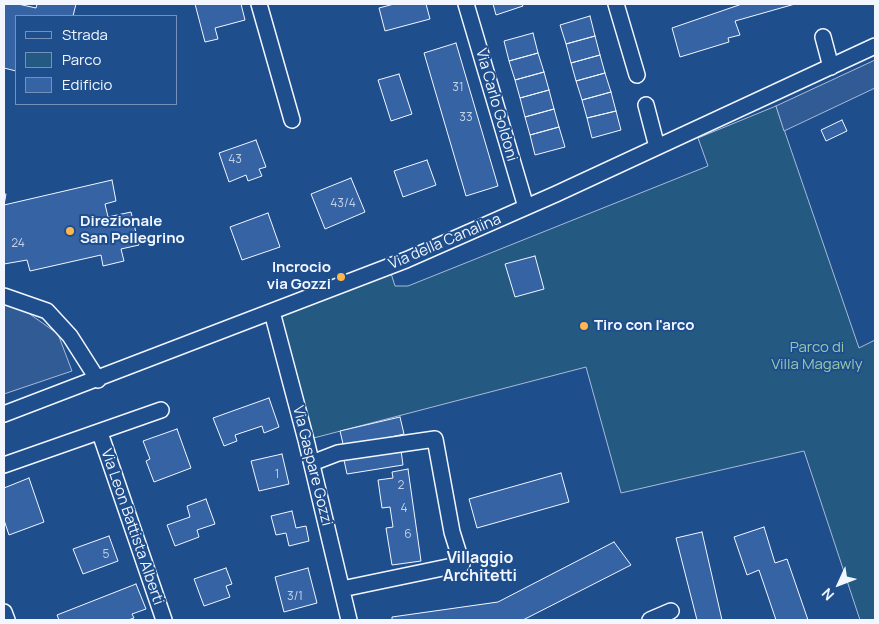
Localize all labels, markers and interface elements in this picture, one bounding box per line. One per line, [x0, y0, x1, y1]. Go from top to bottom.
legend [15, 15, 178, 105]
text: Strada [62, 24, 108, 45]
street label: Via Carlo Goldoni [471, 46, 521, 164]
text: Parco [62, 49, 101, 70]
text: Edificio [62, 74, 112, 95]
house number: 31 [452, 81, 464, 95]
house number: 33 [459, 111, 473, 125]
house number: 43 [228, 153, 242, 167]
house number: 43/4 [330, 197, 356, 211]
street label: Via della Canalina [386, 210, 504, 274]
place label: Direzionale San Pellegrino [80, 213, 185, 248]
marker: Direzionale San Pellegrino [64, 225, 76, 237]
house number: 24 [11, 237, 25, 251]
place label: Incrocio via Gozzi [267, 259, 331, 294]
marker: Incrocio via Gozzi [335, 271, 347, 283]
place label: Tiro con l'arco [594, 317, 694, 335]
marker: Tiro con l'arco [578, 320, 590, 332]
park label: Parco di Villa Magawly [771, 339, 863, 374]
street label: Via Gaspare Gozzi [288, 404, 336, 528]
street label: Via Leon Battista Alberti [97, 447, 167, 607]
house number: 1 [275, 468, 279, 482]
house number: 2 [398, 479, 404, 493]
house number: 4 [400, 502, 408, 516]
house number: 6 [404, 528, 412, 542]
house number: 5 [103, 548, 109, 562]
district label: Villaggio Architetti [443, 549, 517, 587]
north arrow [814, 559, 864, 609]
text: N [817, 584, 838, 605]
house number: 3/1 [287, 590, 303, 604]

